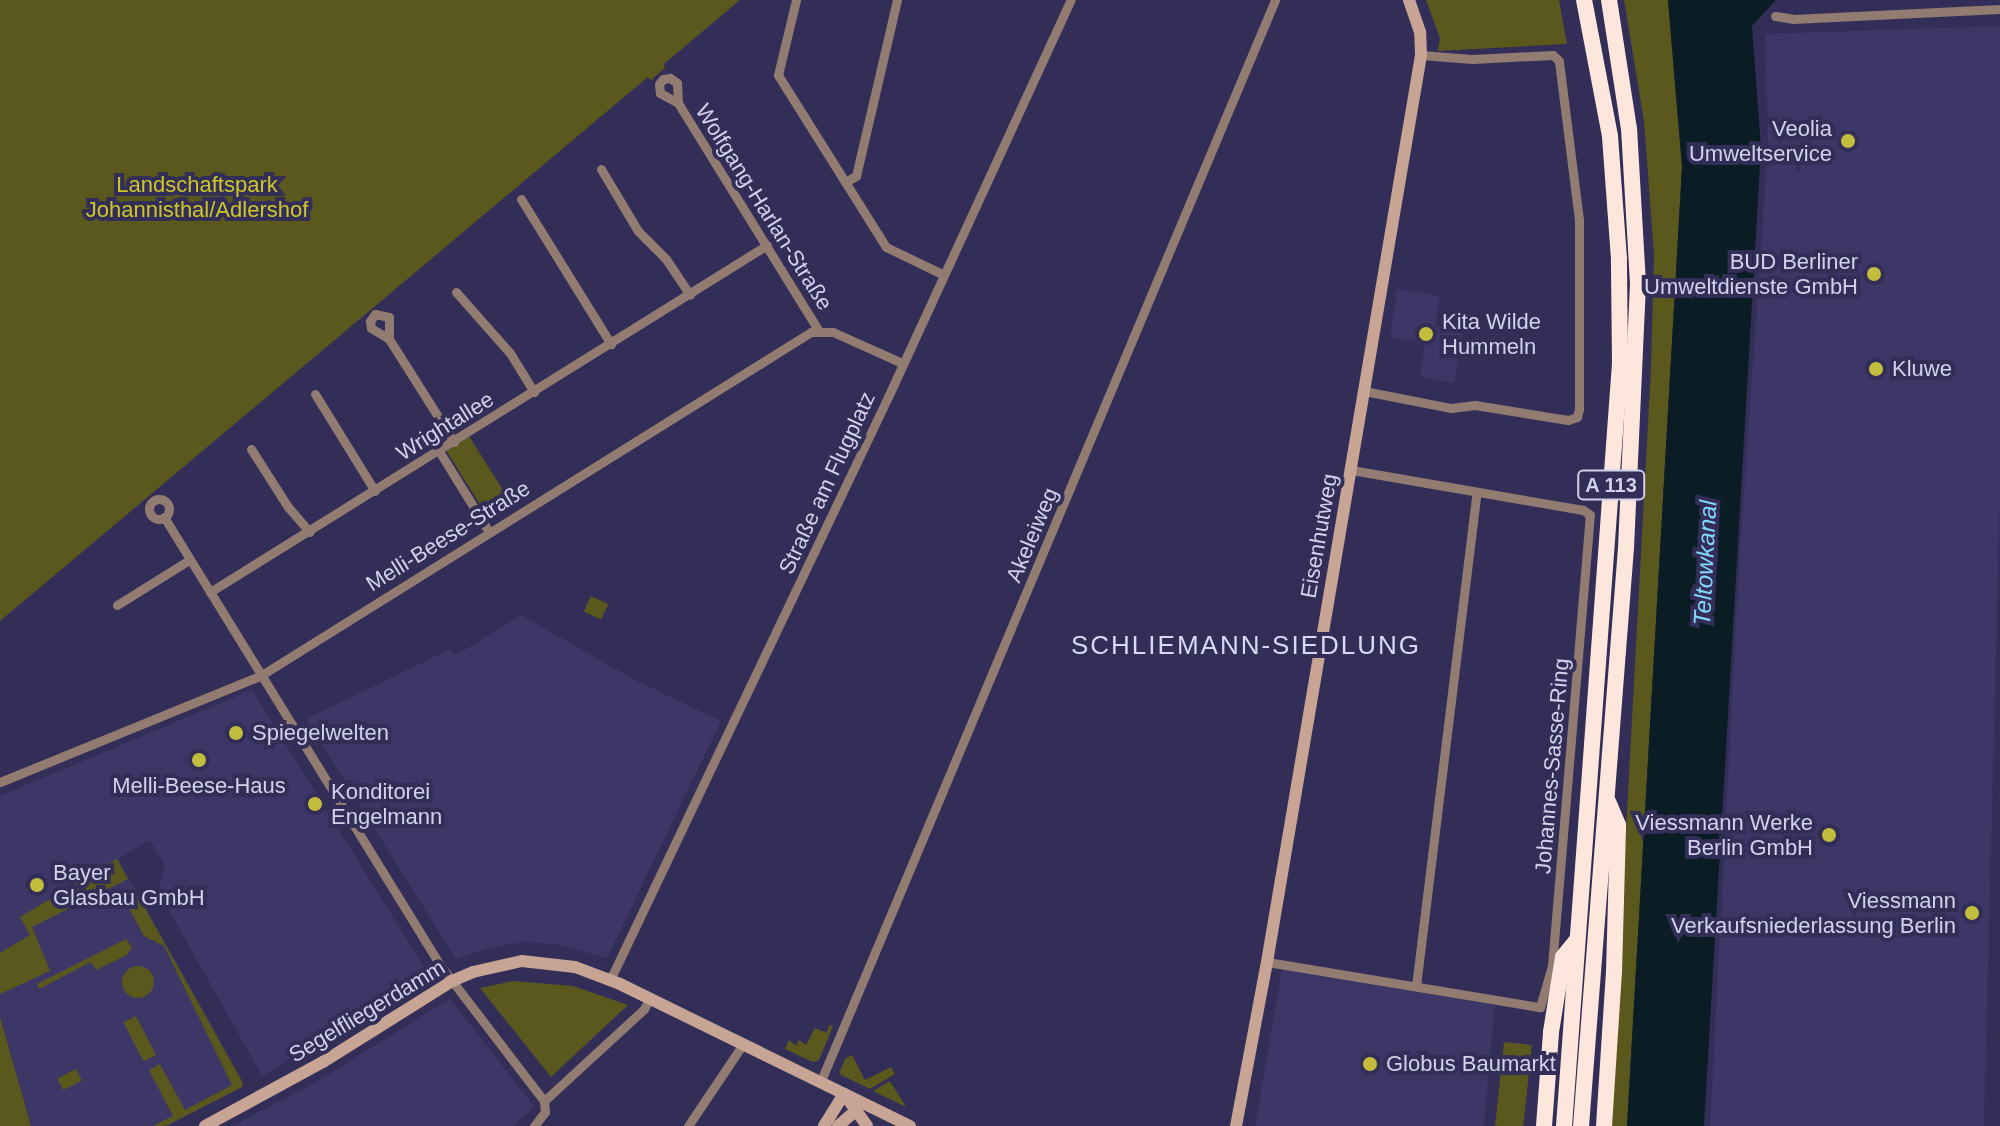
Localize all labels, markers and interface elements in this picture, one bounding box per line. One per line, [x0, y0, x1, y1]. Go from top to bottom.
street label: Wolfgang-Harlan-Straße [690, 99, 838, 315]
place label: Veolia Umweltservice [1689, 115, 1832, 166]
marker: Veolia Umweltservice [1839, 132, 1857, 150]
park label: Landschaftspark Johannisthal/Adlershof [86, 171, 308, 222]
place label: BUD Berliner Umweltdienste GmbH [1644, 248, 1858, 300]
marker: BUD Berliner Umweltdienste GmbH [1865, 265, 1883, 283]
place label: Kita Wilde Hummeln [1442, 308, 1541, 360]
marker: Kita Wilde Hummeln [1417, 325, 1435, 343]
place label: Kluwe [1892, 356, 1952, 382]
marker: Kluwe [1867, 360, 1885, 378]
street label: Wrightallee [392, 386, 498, 466]
street label: Straße am Flugplatz [773, 388, 881, 578]
road number: A 113 [1575, 469, 1647, 501]
street label: Eisenhutweg [1295, 472, 1343, 600]
street label: Melli-Beese-Straße [361, 475, 535, 597]
street label: Akeleiweg [1000, 484, 1064, 586]
water label: Teltowkanal [1687, 499, 1723, 627]
district label: SCHLIEMANN-SIEDLUNG [1071, 630, 1421, 662]
street label: Johannes-Sasse-Ring [1529, 657, 1575, 875]
place label: Spiegelwelten [252, 720, 389, 746]
marker: Spiegelwelten [227, 724, 245, 742]
marker: Melli-Beese-Haus [190, 751, 208, 769]
place label: Melli-Beese-Haus [112, 773, 286, 799]
place label: Konditorei Engelmann [331, 778, 442, 830]
marker: Konditorei Engelmann [306, 795, 324, 813]
place label: Viessmann Werke Berlin GmbH [1635, 809, 1813, 860]
marker: Viessmann Werke Berlin GmbH [1820, 826, 1838, 844]
place label: Bayer Glasbau GmbH [53, 859, 205, 910]
marker: Bayer Glasbau GmbH [28, 876, 46, 894]
place label: Viessmann Verkaufsniederlassung Berlin [1671, 887, 1956, 938]
marker: Viessmann Verkaufsniederlassung Berlin [1963, 904, 1981, 922]
street label: Segelfliegerdamm [284, 954, 450, 1068]
place label: Globus Baumarkt [1386, 1051, 1556, 1077]
marker: Globus Baumarkt [1361, 1055, 1379, 1073]

